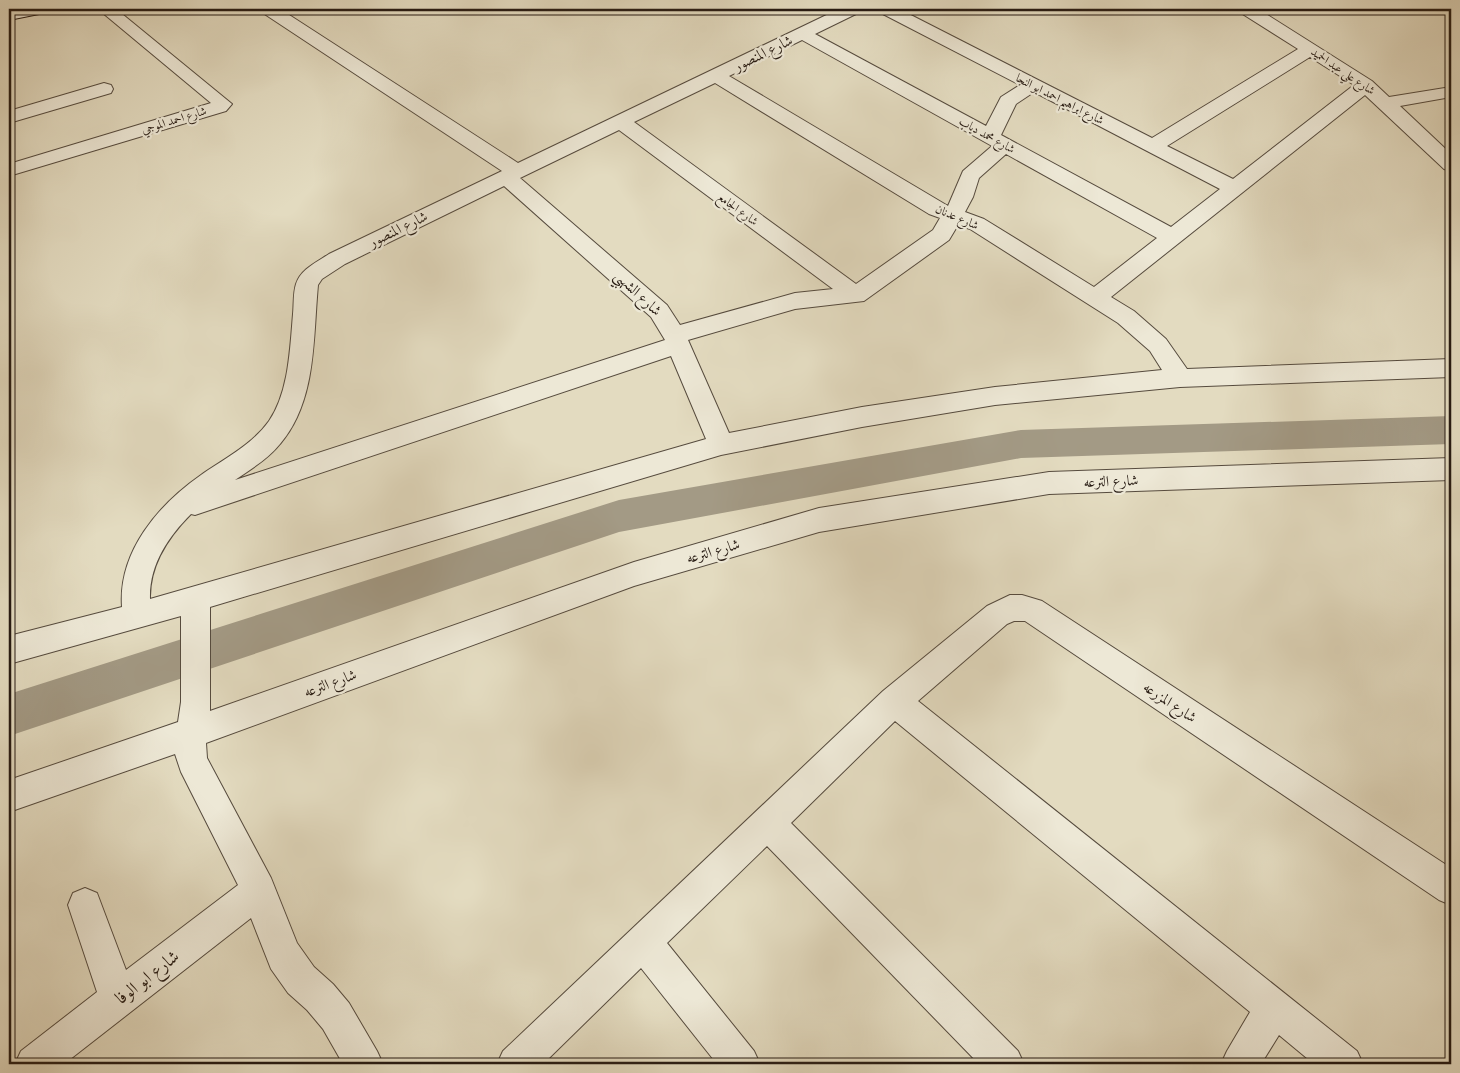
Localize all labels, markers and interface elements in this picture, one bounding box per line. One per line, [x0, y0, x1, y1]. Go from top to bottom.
street label: شارع المنصور [729, 31, 797, 79]
street label: شارع علي عبد الحميد [1305, 44, 1378, 102]
street label: شارع ابراهيم احمد ابو النجا [1011, 71, 1107, 132]
street label: شارع احمد الموجي [140, 103, 209, 140]
street label: شارع محمد دياب [955, 114, 1018, 160]
street label: شارع الجامع [713, 190, 761, 232]
street label: شارع عدنان [932, 202, 981, 236]
street label: شارع المنصور [364, 207, 432, 255]
street label: شارع الشهبي [607, 266, 666, 323]
street label: شارع الترعه [1083, 471, 1139, 495]
street label: شارع الترعه [684, 535, 743, 571]
street label: شارع الترعه [301, 665, 360, 705]
street label: شارع المزرعه [1138, 678, 1200, 730]
street label: شارع ابو الوفا [111, 946, 186, 1012]

